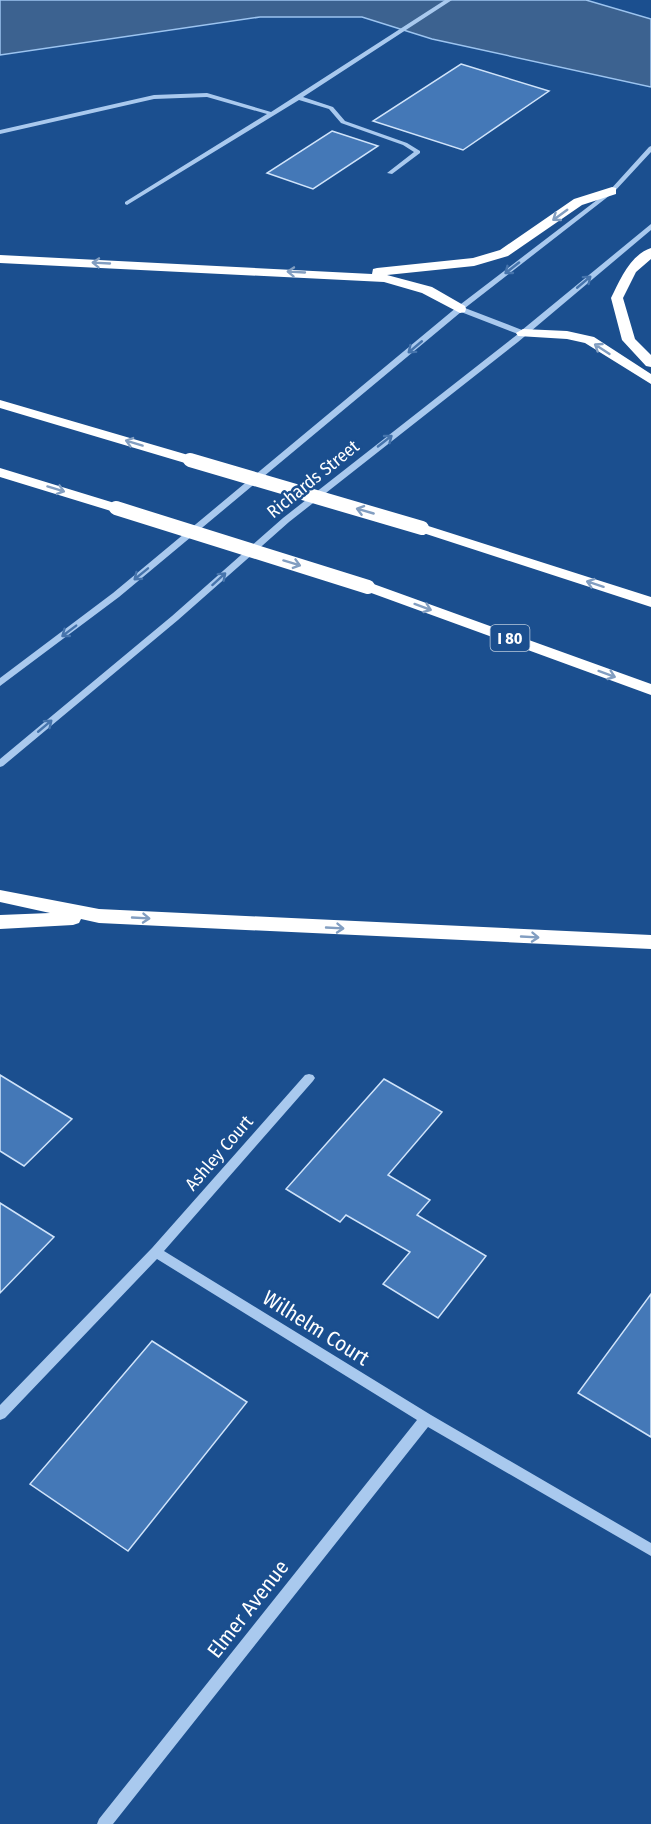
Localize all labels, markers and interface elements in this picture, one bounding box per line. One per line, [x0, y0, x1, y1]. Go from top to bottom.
one-way arrow [552, 209, 568, 221]
one-way arrow [92, 258, 112, 269]
one-way arrow [505, 262, 521, 275]
one-way arrow [287, 267, 307, 278]
one-way arrow [576, 275, 591, 289]
one-way arrow [408, 340, 423, 354]
one-way arrow [594, 342, 611, 354]
street label: Richards Street [263, 435, 364, 523]
one-way arrow [377, 435, 393, 448]
one-way arrow [125, 437, 144, 448]
one-way arrow [46, 484, 65, 495]
one-way arrow [356, 505, 375, 516]
one-way arrow [282, 559, 301, 570]
one-way arrow [134, 568, 150, 581]
one-way arrow [211, 572, 226, 586]
one-way arrow [586, 578, 605, 589]
one-way arrow [413, 603, 432, 614]
one-way arrow [61, 624, 77, 637]
road number: I 80 [490, 625, 530, 651]
one-way arrow [597, 669, 616, 680]
one-way arrow [37, 720, 53, 733]
one-way arrow [130, 913, 150, 924]
one-way arrow [325, 922, 345, 933]
one-way arrow [520, 931, 540, 943]
street label: Ashley Court [180, 1111, 258, 1195]
street label: Wilhelm Court [258, 1285, 374, 1371]
street label: Elmer Avenue [202, 1555, 294, 1663]

